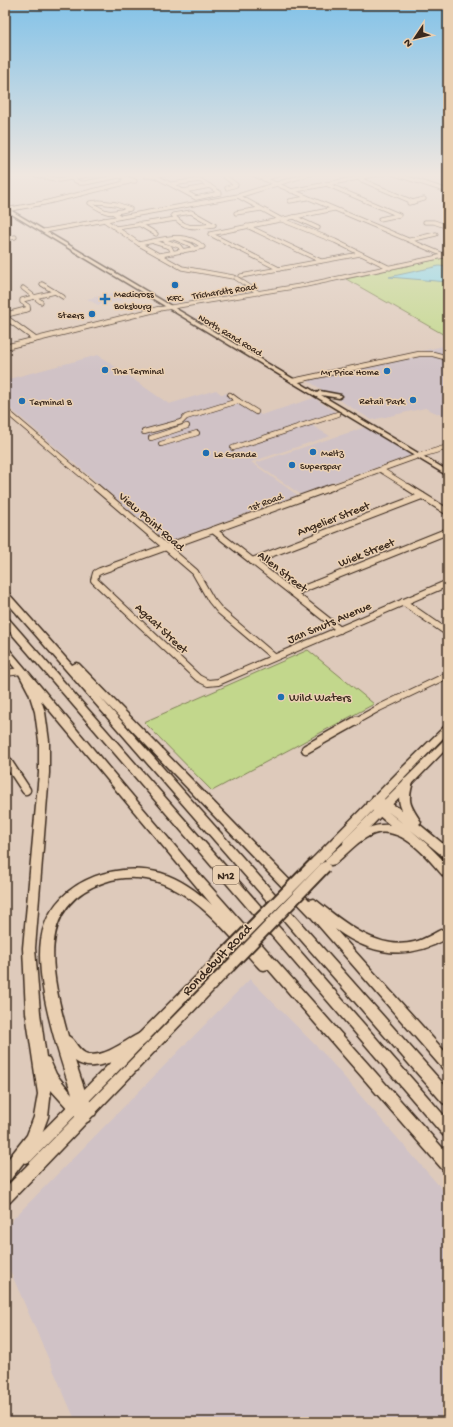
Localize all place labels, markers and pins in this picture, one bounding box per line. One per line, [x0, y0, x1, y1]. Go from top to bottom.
marker: KFC [170, 280, 180, 290]
place label: Medicross Boksburg [113, 289, 154, 313]
marker: Medicross Boksburg [99, 293, 111, 305]
place label: KFC [167, 293, 184, 305]
marker: Steers [87, 309, 97, 319]
place label: Steers [58, 310, 84, 322]
marker: The Terminal [100, 365, 110, 375]
place label: The Terminal [112, 366, 164, 378]
marker: Mr Price Home [382, 366, 392, 376]
place label: Mr Price Home [321, 367, 380, 379]
marker: Retail Park [408, 395, 418, 405]
marker: Terminal B [17, 396, 27, 406]
place label: Retail Park [359, 396, 407, 408]
place label: Terminal B [29, 397, 73, 409]
marker: Meltz [308, 447, 318, 457]
marker: Le Grande [201, 448, 211, 458]
place label: Meltz [321, 448, 344, 460]
place label: Le Grande [214, 449, 257, 461]
marker: Superspar [287, 460, 297, 470]
place label: Superspar [300, 461, 342, 473]
marker: Wild Waters [276, 692, 286, 702]
place label: Wild Waters [289, 692, 352, 706]

